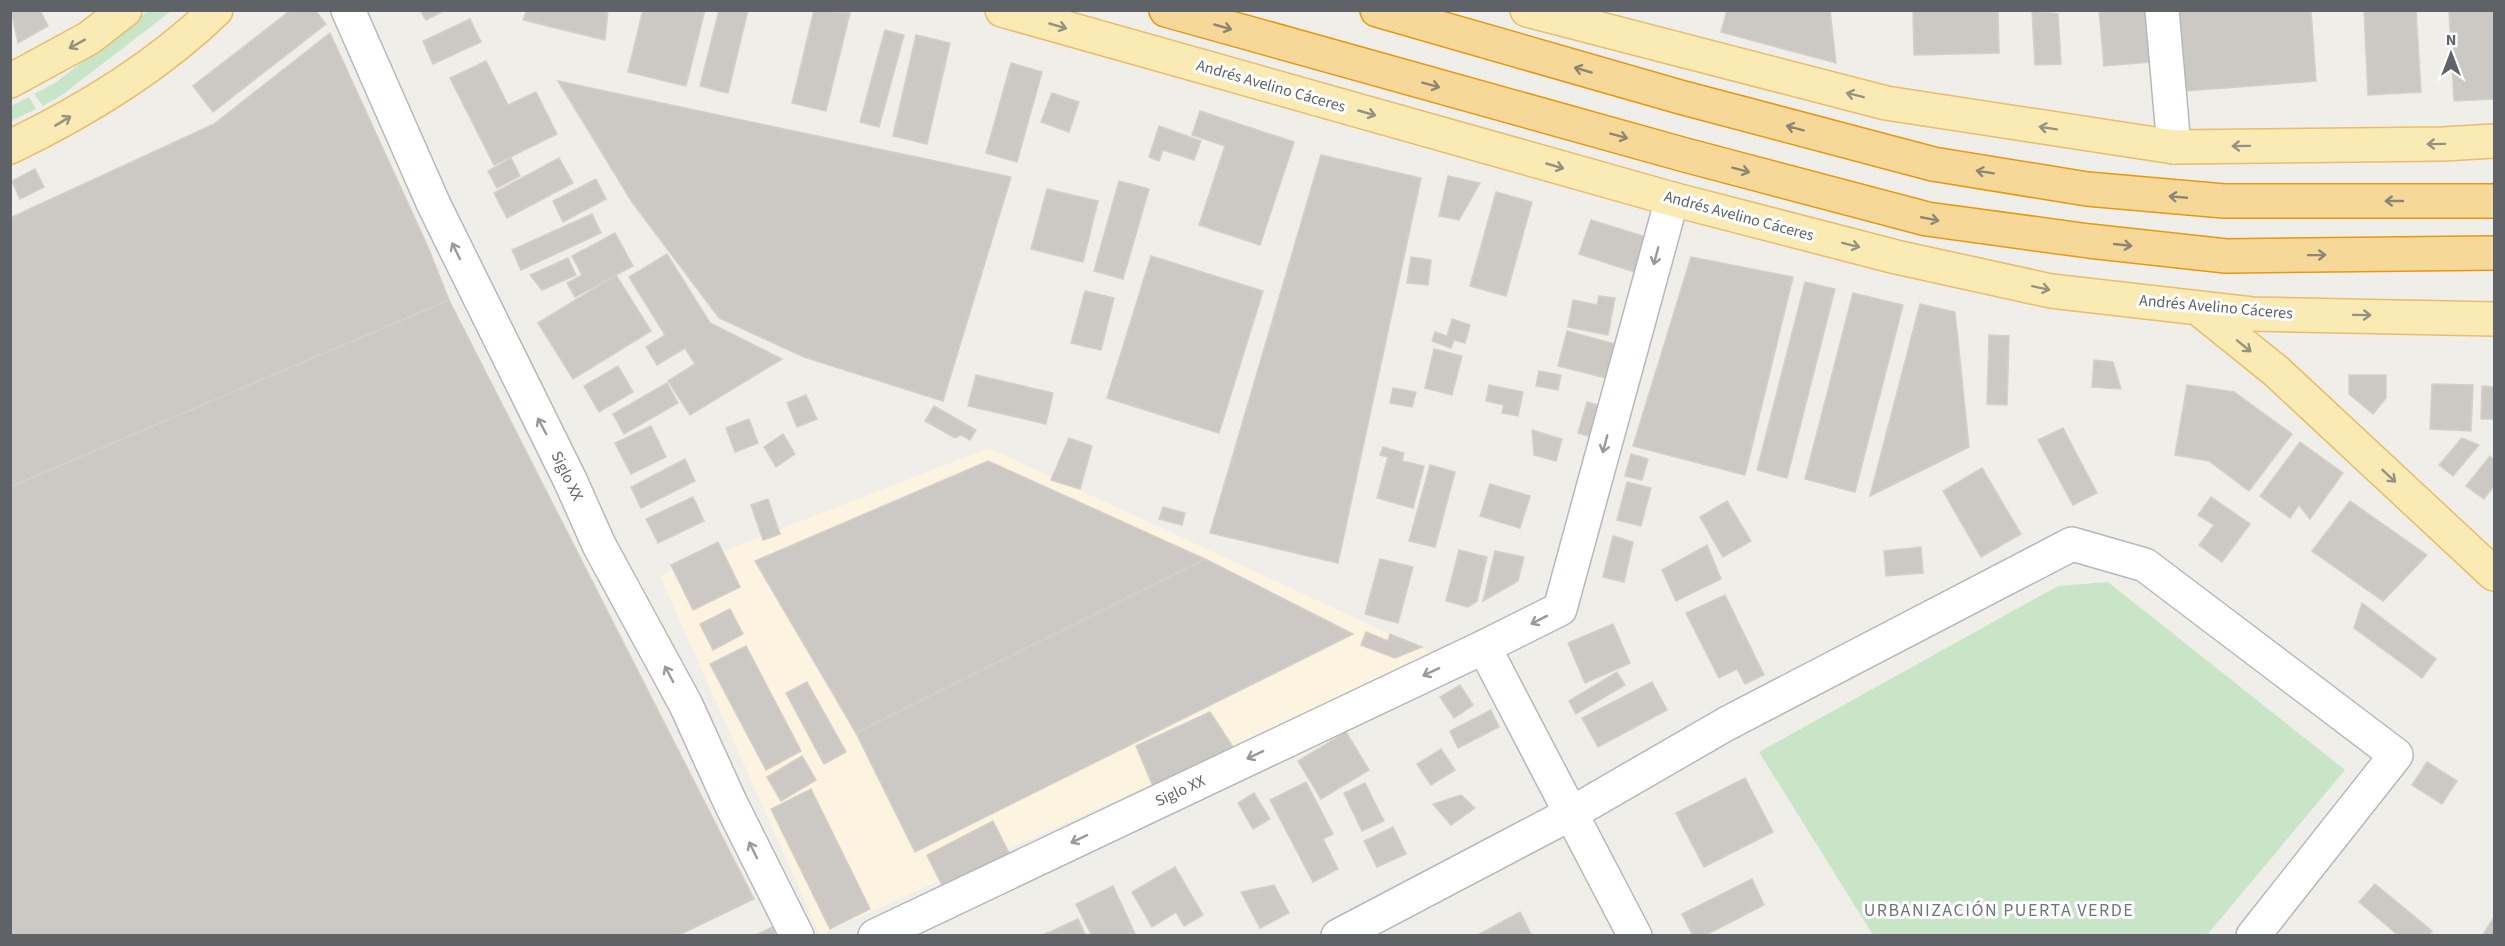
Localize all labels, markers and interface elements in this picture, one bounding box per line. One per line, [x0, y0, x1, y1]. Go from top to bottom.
one-way arrow [1049, 21, 1068, 33]
one-way arrow [1213, 21, 1232, 33]
north arrow [2421, 24, 2481, 84]
text: N [2446, 29, 2456, 51]
one-way arrow [69, 38, 86, 50]
street label: Andrés Avelino Cáceres [1194, 54, 1348, 118]
one-way arrow [1574, 64, 1593, 75]
one-way arrow [1421, 79, 1440, 91]
one-way arrow [1846, 89, 1865, 101]
one-way arrow [1358, 108, 1377, 119]
one-way arrow [54, 114, 71, 126]
one-way arrow [1786, 121, 1805, 133]
one-way arrow [2038, 122, 2058, 133]
one-way arrow [1609, 131, 1628, 143]
one-way arrow [2427, 138, 2447, 150]
one-way arrow [2232, 140, 2252, 152]
one-way arrow [1545, 161, 1564, 172]
one-way arrow [1731, 164, 1750, 176]
one-way arrow [1975, 167, 1995, 178]
street label: Andrés Avelino Cáceres [1662, 185, 1817, 247]
one-way arrow [2169, 191, 2189, 202]
one-way arrow [2385, 195, 2405, 207]
one-way arrow [1919, 214, 1939, 225]
one-way arrow [1841, 240, 1860, 252]
one-way arrow [2113, 240, 2132, 251]
one-way arrow [450, 242, 461, 260]
one-way arrow [1650, 246, 1662, 265]
one-way arrow [2307, 249, 2327, 261]
one-way arrow [2031, 283, 2050, 295]
street label: Andrés Avelino Cáceres [2138, 289, 2294, 325]
one-way arrow [2352, 309, 2372, 321]
one-way arrow [2236, 339, 2252, 352]
one-way arrow [536, 417, 547, 435]
one-way arrow [1599, 434, 1610, 453]
street label: Siglo XX [546, 447, 588, 505]
one-way arrow [2381, 469, 2396, 483]
one-way arrow [1530, 615, 1548, 626]
one-way arrow [663, 666, 675, 683]
one-way arrow [1423, 667, 1441, 679]
one-way arrow [1246, 750, 1264, 762]
street label: Siglo XX [1151, 770, 1209, 812]
one-way arrow [1070, 833, 1088, 845]
one-way arrow [747, 841, 759, 859]
district label: URBANIZACIÓN PUERTA VERDE [1864, 898, 2134, 923]

